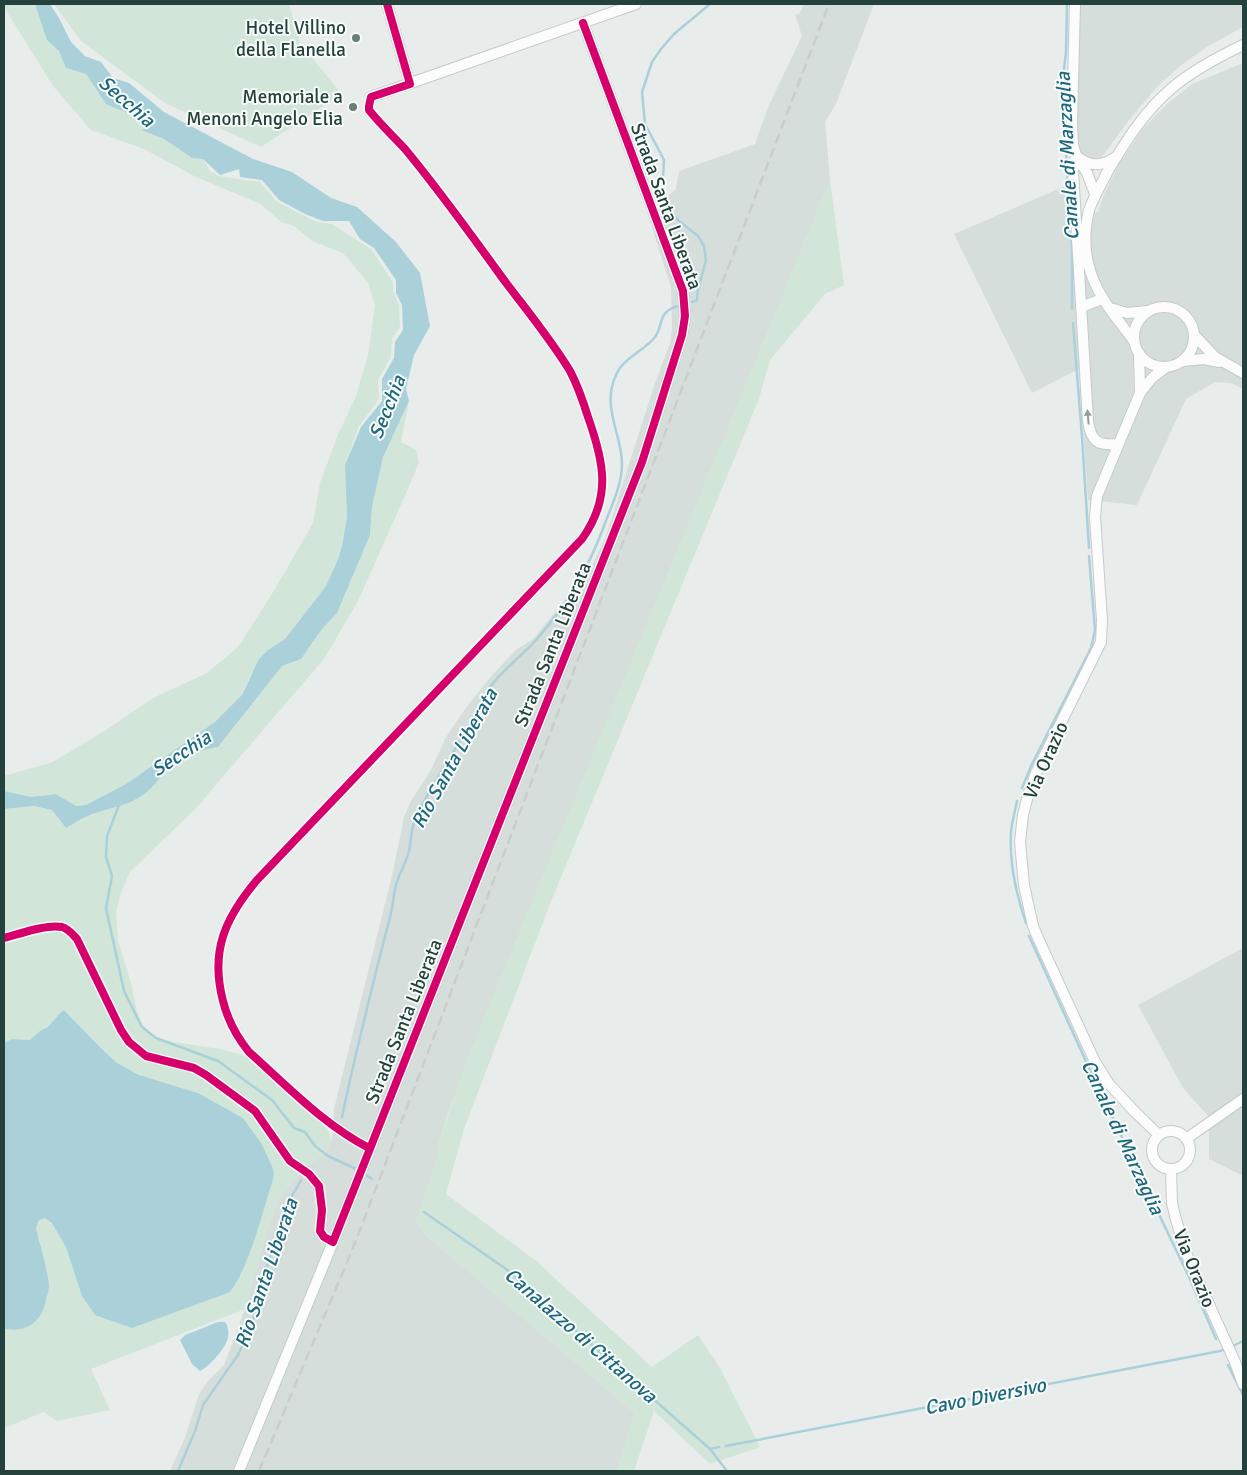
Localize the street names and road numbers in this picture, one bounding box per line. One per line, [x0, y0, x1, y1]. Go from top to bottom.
street label: Strada Santa Liberata [625, 120, 707, 293]
street label: Strada Santa Liberata [509, 559, 597, 730]
street label: Via Orazio [1018, 718, 1074, 803]
street label: Strada Santa Liberata [360, 936, 448, 1107]
street label: Via Orazio [1168, 1226, 1221, 1311]

